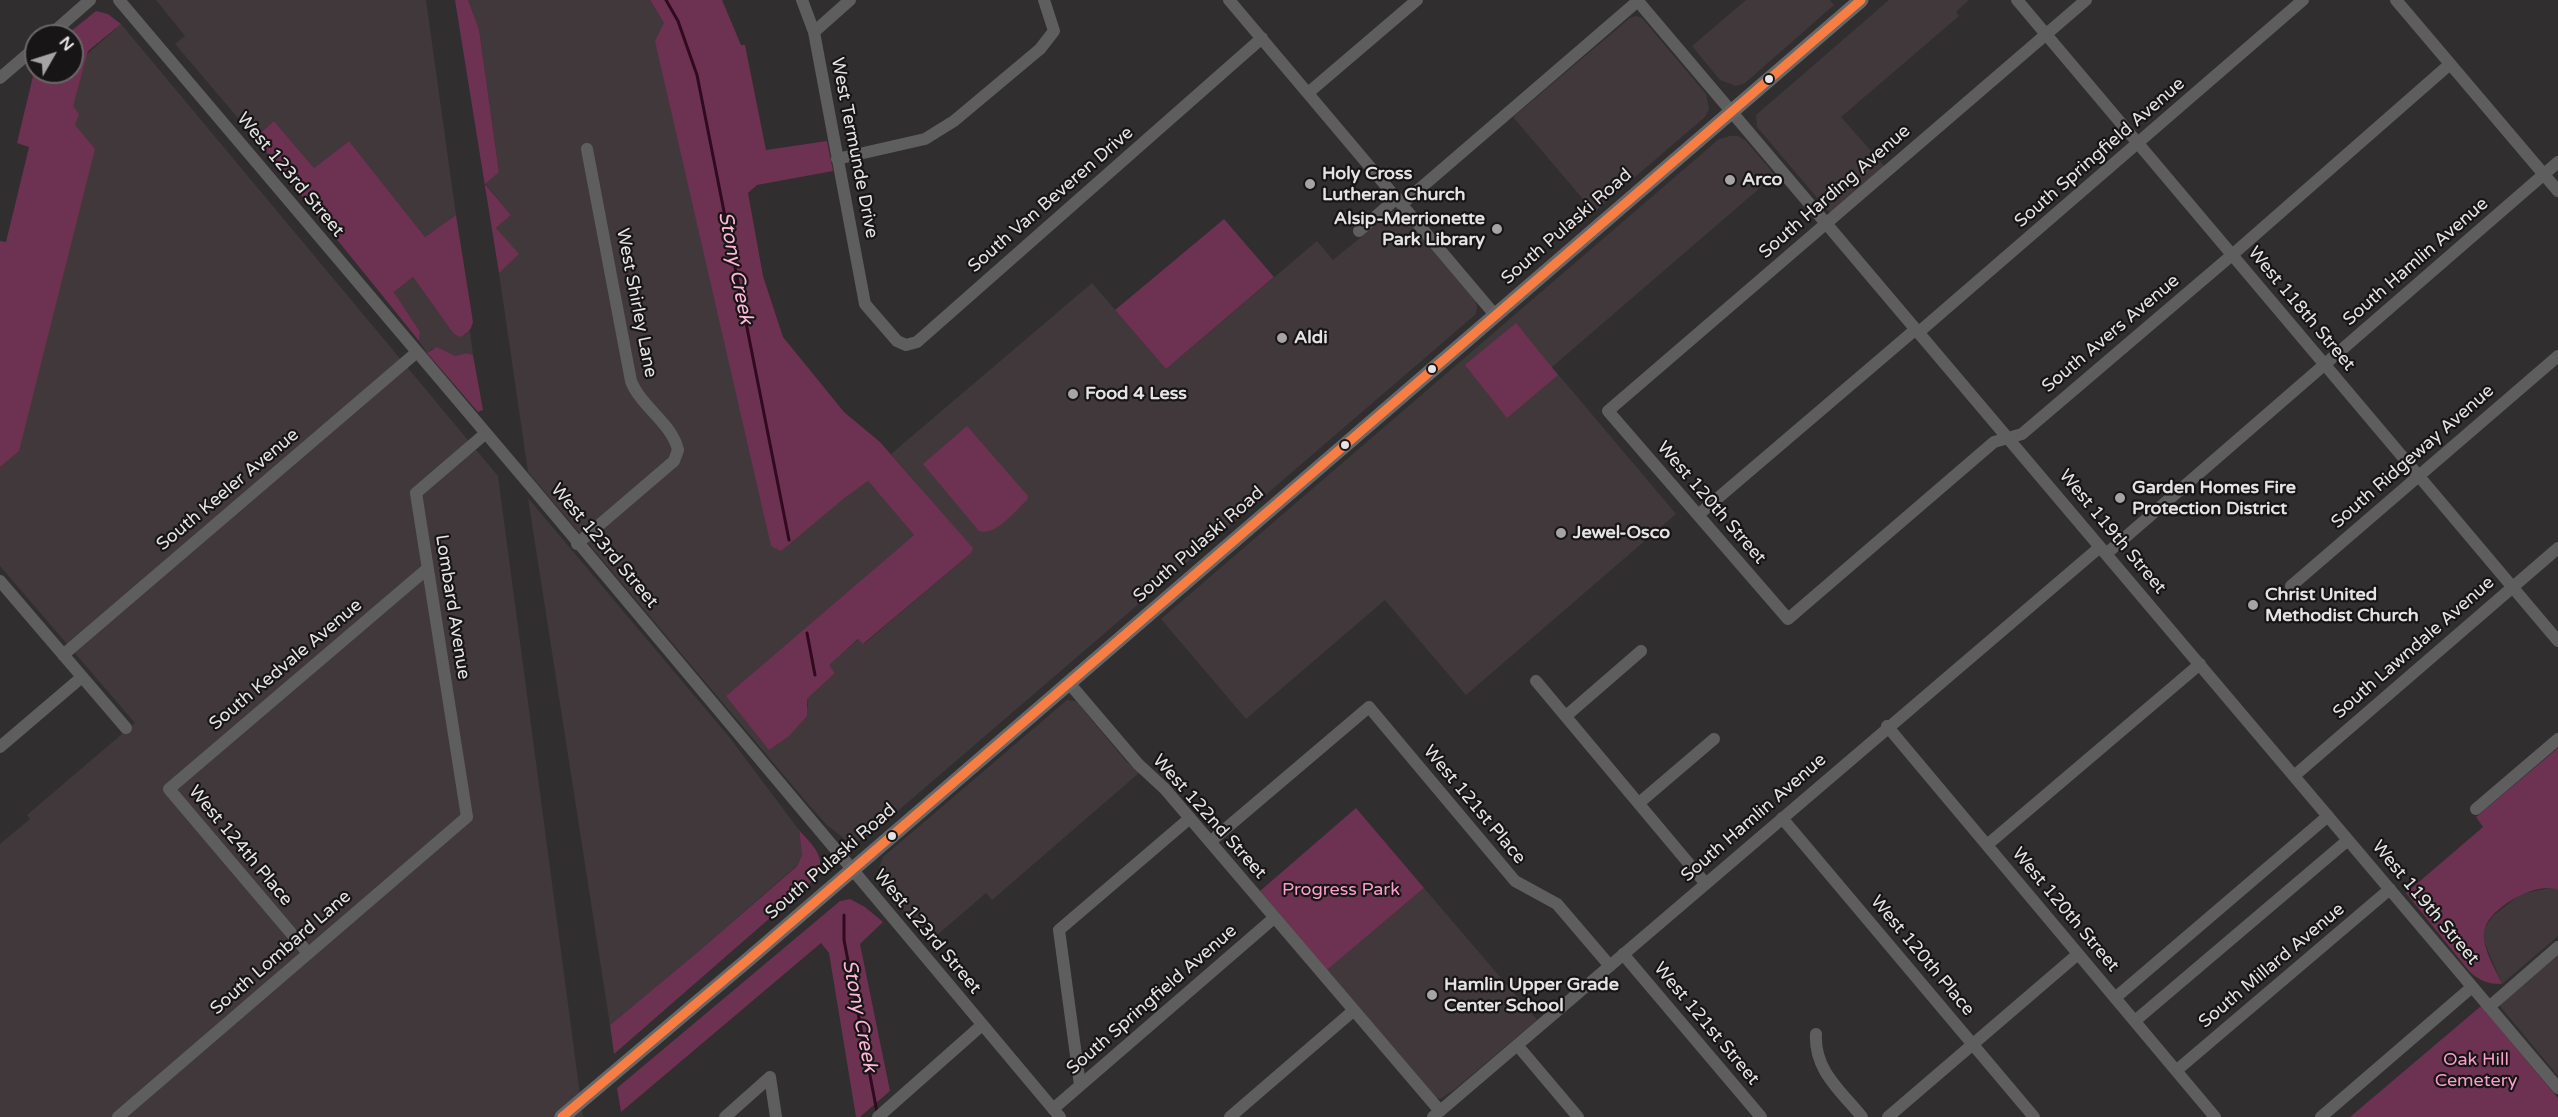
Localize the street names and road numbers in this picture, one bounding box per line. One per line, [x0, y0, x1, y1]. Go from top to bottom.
street label: West Termunde Drive [826, 56, 882, 240]
street label: South Springfield Avenue [2011, 73, 2189, 233]
street label: West 123rd Street [232, 108, 348, 242]
street label: South Harding Avenue [1755, 121, 1915, 263]
street label: South Van Beveren Drive [964, 122, 1138, 278]
street label: South Pulaski Road [1497, 164, 1637, 290]
street label: South Hamlin Avenue [2339, 193, 2493, 331]
street label: West Shirley Lane [611, 227, 661, 379]
street label: West 118th Street [2243, 242, 2359, 376]
street label: South Avers Avenue [2038, 270, 2184, 398]
street label: South Ridgeway Avenue [2327, 380, 2499, 534]
street label: South Keeler Avenue [153, 424, 303, 556]
street label: West 120th Street [1652, 437, 1770, 569]
street label: West 119th Street [2054, 465, 2170, 599]
street label: West 123rd Street [546, 479, 662, 613]
street label: South Pulaski Road [1129, 482, 1269, 608]
street label: Lombard Avenue [430, 533, 474, 681]
street label: South Lawndale Avenue [2329, 572, 2499, 724]
street label: South Kedvale Avenue [205, 595, 367, 735]
street label: West 121st Place [1418, 741, 1530, 869]
street label: South Hamlin Avenue [1677, 749, 1831, 887]
street label: West 122nd Street [1147, 750, 1271, 884]
street label: West 124th Place [183, 781, 297, 911]
street label: South Pulaski Road [761, 799, 901, 925]
street label: West 119th Street [2367, 836, 2483, 970]
street label: West 120th Street [2007, 843, 2123, 977]
street label: West 123rd Street [869, 865, 985, 999]
street label: South Lombard Lane [206, 886, 356, 1020]
street label: West 120th Place [1865, 891, 1979, 1021]
street label: South Millard Avenue [2195, 899, 2349, 1033]
street label: South Springfield Avenue [1063, 920, 1241, 1080]
street label: West 121st Street [1648, 958, 1764, 1090]

